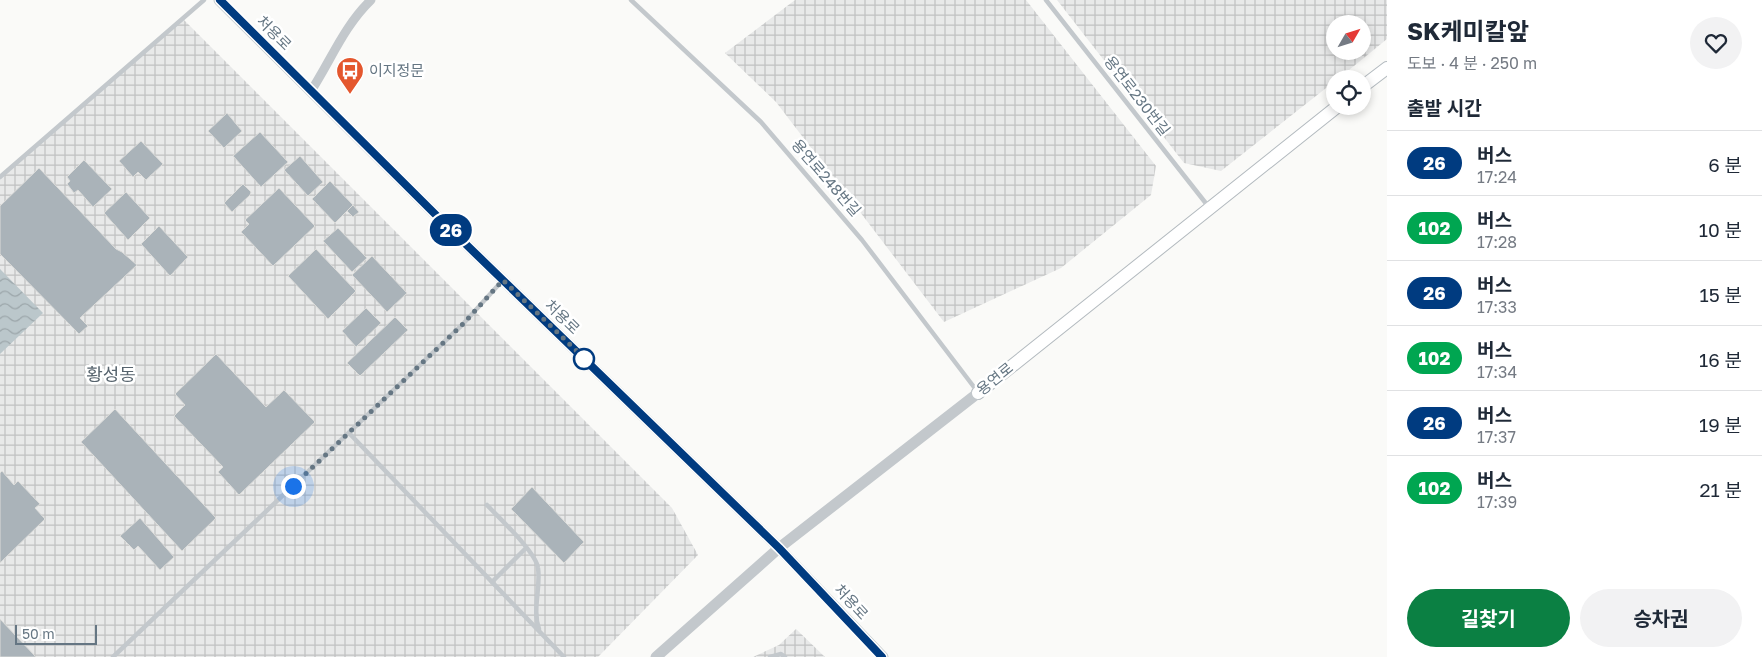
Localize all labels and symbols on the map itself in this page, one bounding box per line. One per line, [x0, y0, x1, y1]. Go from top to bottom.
street label: 처용로 [254, 11, 296, 53]
north arrow [1326, 15, 1371, 60]
street label: 용연로230번길 [1101, 52, 1174, 139]
bus stop icon: 이지정문 [335, 56, 365, 95]
place label: 이지정문 [369, 61, 424, 79]
street label: 용연로248번길 [788, 135, 865, 219]
line badge: 26 [428, 214, 474, 246]
street label: 처용로 [542, 295, 584, 337]
unlabelled marker [573, 348, 595, 370]
street label: 용연로 [973, 358, 1016, 398]
district label: 황성동 [86, 363, 136, 385]
your location [281, 474, 306, 499]
street label: 처용로 [831, 580, 872, 623]
scale bar [15, 622, 98, 645]

